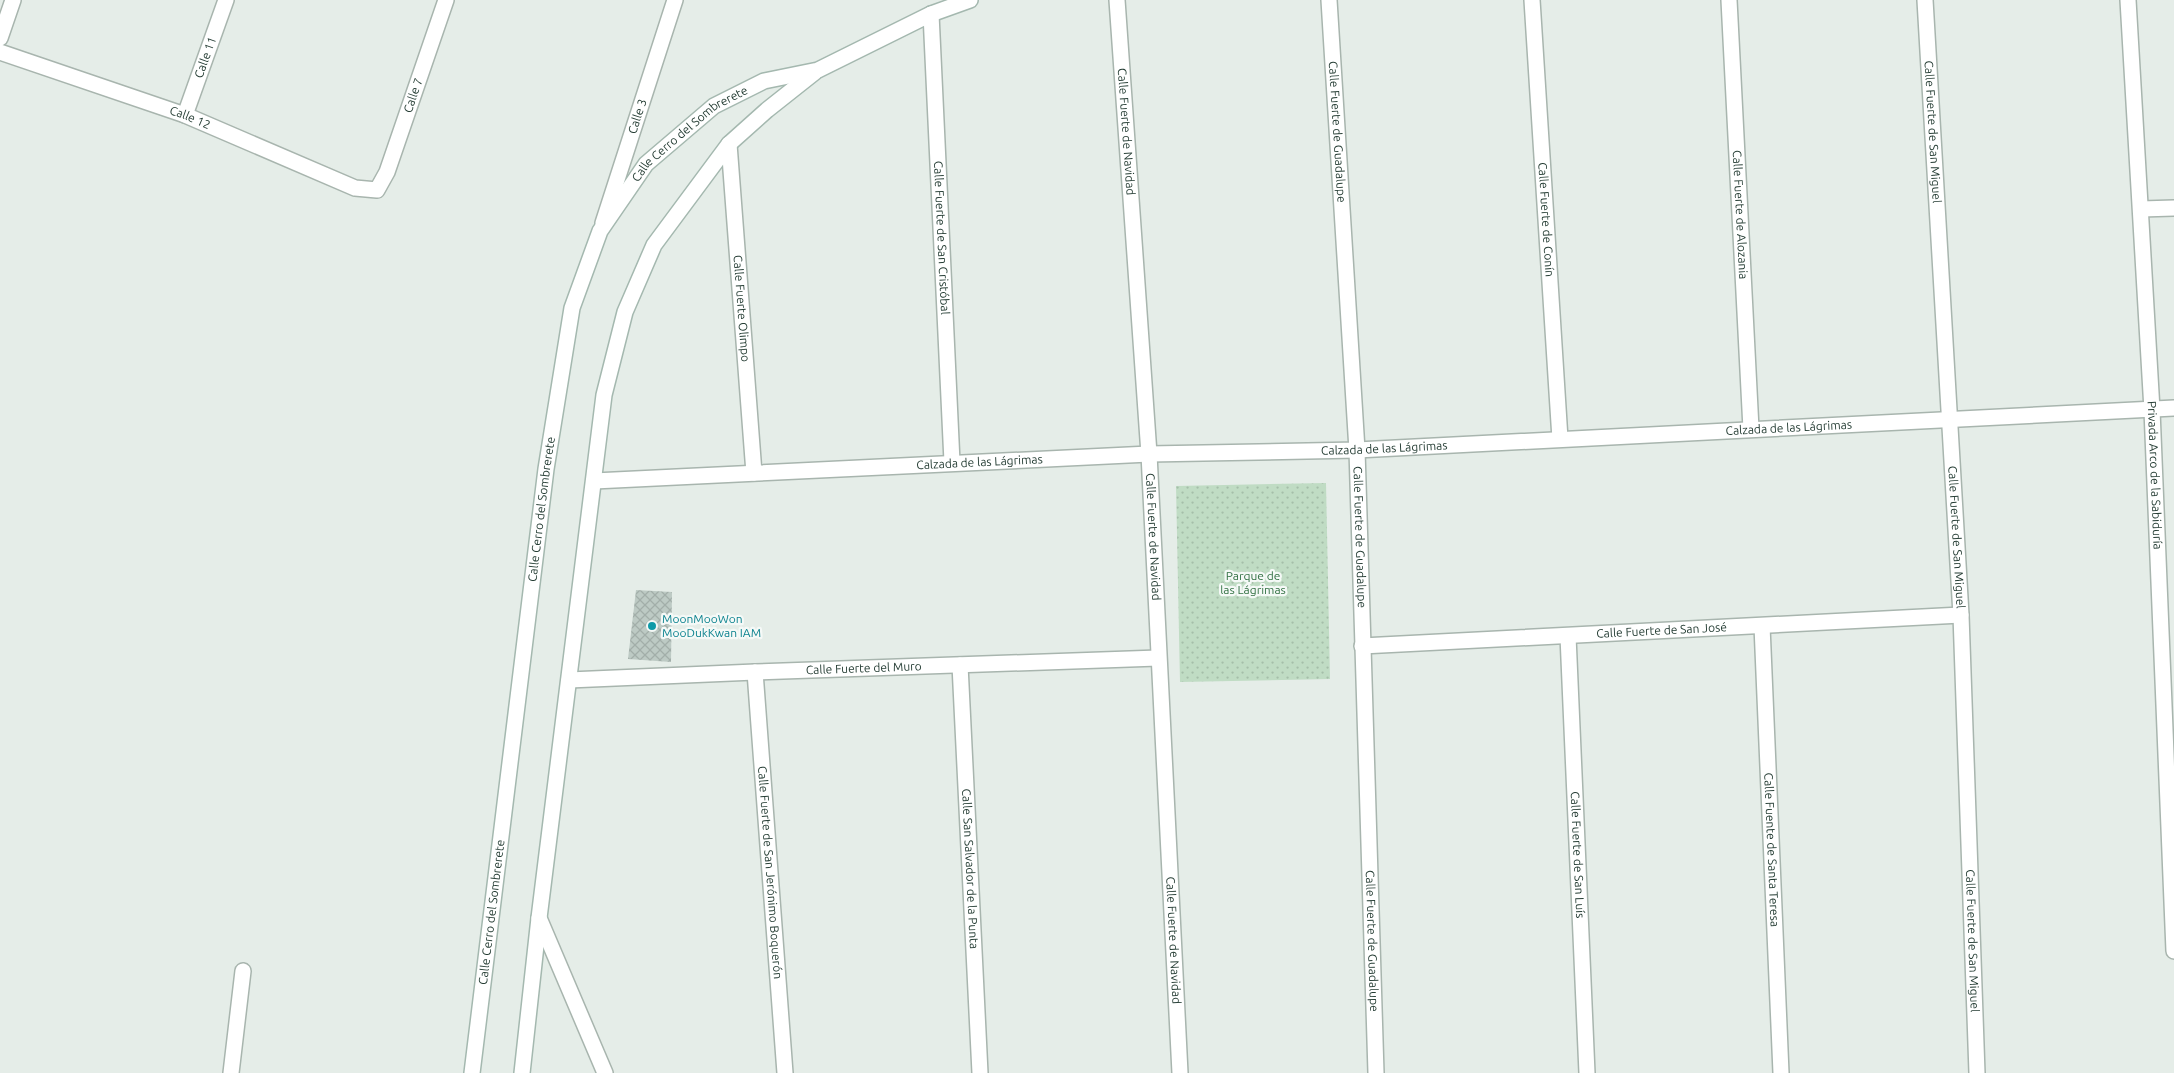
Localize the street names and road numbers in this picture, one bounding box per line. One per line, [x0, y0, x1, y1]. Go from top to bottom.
street label: Calle 11 [192, 35, 218, 80]
street label: Calle Fuerte de San Miguel [1923, 60, 1944, 203]
street label: Calle Fuerte de Guadalupe [1327, 61, 1349, 203]
street label: Calle Fuerte de Navidad [1116, 68, 1138, 196]
street label: Calle 7 [401, 76, 425, 114]
street label: Calle Cerro del Sombrerete [629, 83, 750, 184]
street label: Calle 3 [625, 97, 649, 135]
street label: Calle 12 [168, 103, 213, 131]
street label: Calle Fuerte de Alozania [1731, 150, 1750, 280]
street label: Calle Fuerte de San Cristóbal [932, 160, 952, 315]
street label: Calle Fuerte de Conín [1536, 162, 1557, 277]
street label: Calle Fuerte Olimpo [731, 254, 753, 362]
street label: Privada Arco de la Sabiduría [2145, 400, 2165, 550]
street label: Calzada de las Lágrimas [1725, 418, 1852, 437]
street label: Calle Cerro del Sombrerete [525, 436, 557, 582]
street label: Calzada de las Lágrimas [1321, 438, 1448, 457]
street label: Calzada de las Lágrimas [916, 452, 1043, 471]
street label: Calle Fuerte de San Miguel [1946, 465, 1968, 609]
street label: Calle Fuerte de Guadalupe [1351, 466, 1369, 608]
street label: Calle Fuerte de Navidad [1144, 473, 1163, 601]
street label: Calle Fuerte de San José [1596, 620, 1727, 640]
street label: Calle Fuerte del Muro [806, 659, 922, 676]
street label: Calle Fuerte de San Jerónimo Boquerón [756, 765, 785, 979]
street label: Calle Fuente de Santa Teresa [1762, 772, 1782, 927]
street label: Calle San Salvador de la Punta [960, 788, 981, 949]
street label: Calle Fuerte de San Luís [1569, 791, 1587, 919]
street label: Calle Cerro del Sombrerete [476, 839, 507, 985]
street label: Calle Fuerte de San Miguel [1964, 869, 1982, 1012]
street label: Calle Fuerte de Guadalupe [1364, 870, 1381, 1012]
street label: Calle Fuerte de Navidad [1164, 876, 1184, 1004]

